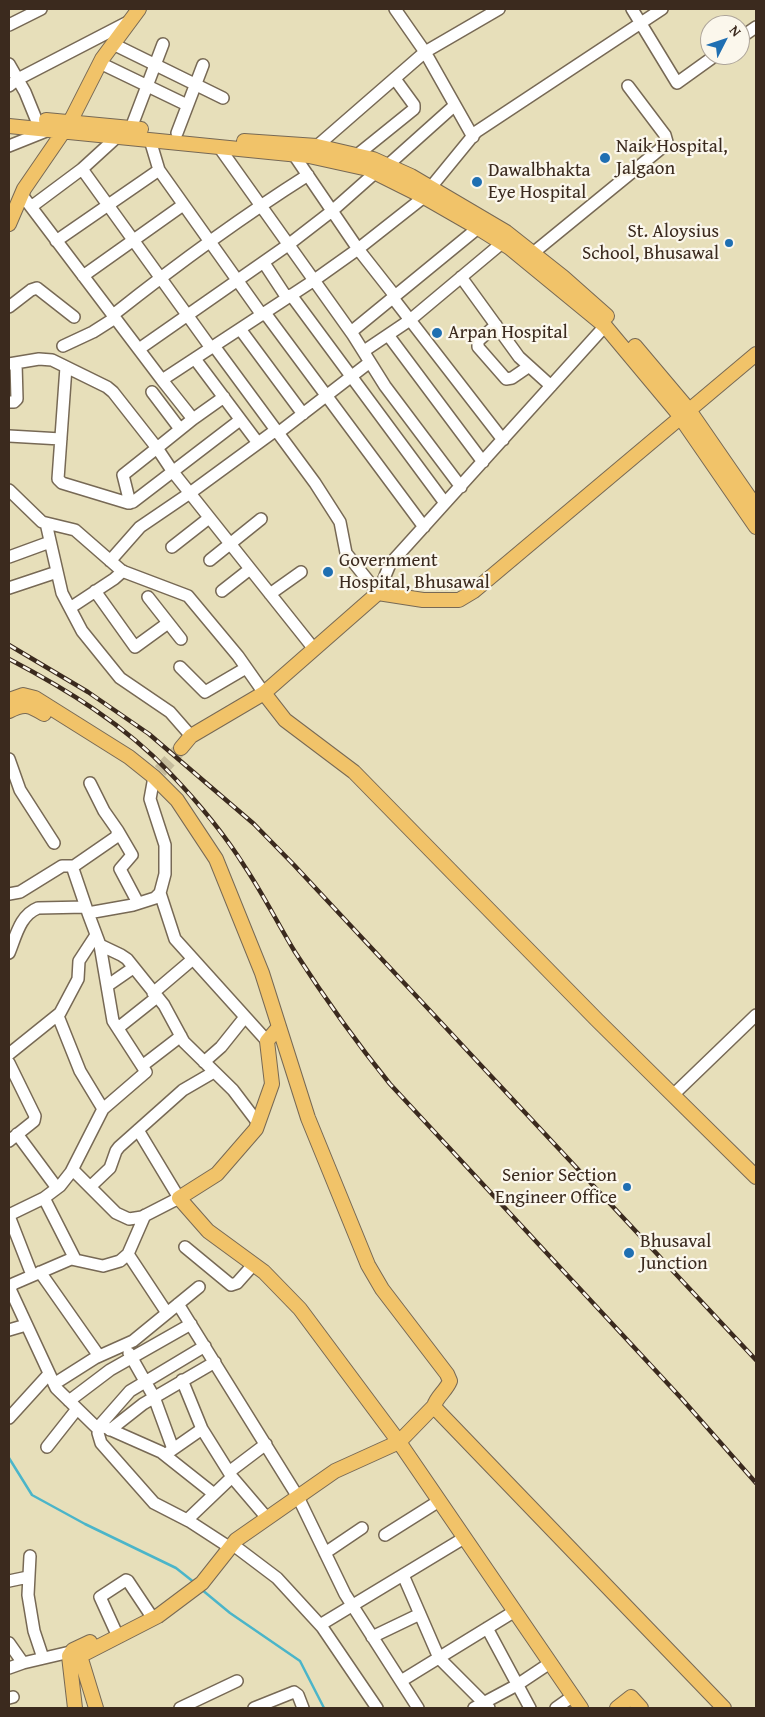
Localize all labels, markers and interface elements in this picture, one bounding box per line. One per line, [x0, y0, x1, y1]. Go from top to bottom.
north arrow [700, 15, 750, 65]
text: N [725, 21, 746, 41]
place label: Naik Hospital, Jalgaon [616, 136, 728, 180]
marker: Naik Hospital, Jalgaon [598, 151, 612, 165]
place label: Dawalbhakta Eye Hospital [488, 160, 591, 204]
marker: Dawalbhakta Eye Hospital [470, 175, 484, 189]
place label: St. Aloysius School, Bhusawal [582, 221, 719, 265]
marker: St. Aloysius School, Bhusawal [723, 237, 735, 249]
place label: Arpan Hospital [448, 322, 568, 344]
marker: Arpan Hospital [430, 326, 444, 340]
place label: Government Hospital, Bhusawal [339, 550, 490, 594]
marker: Government Hospital, Bhusawal [321, 565, 335, 579]
place label: Senior Section Engineer Office [495, 1165, 617, 1209]
marker: Senior Section Engineer Office [621, 1181, 633, 1193]
place label: Bhusaval Junction [640, 1231, 711, 1275]
marker: Bhusaval Junction [622, 1246, 636, 1260]

